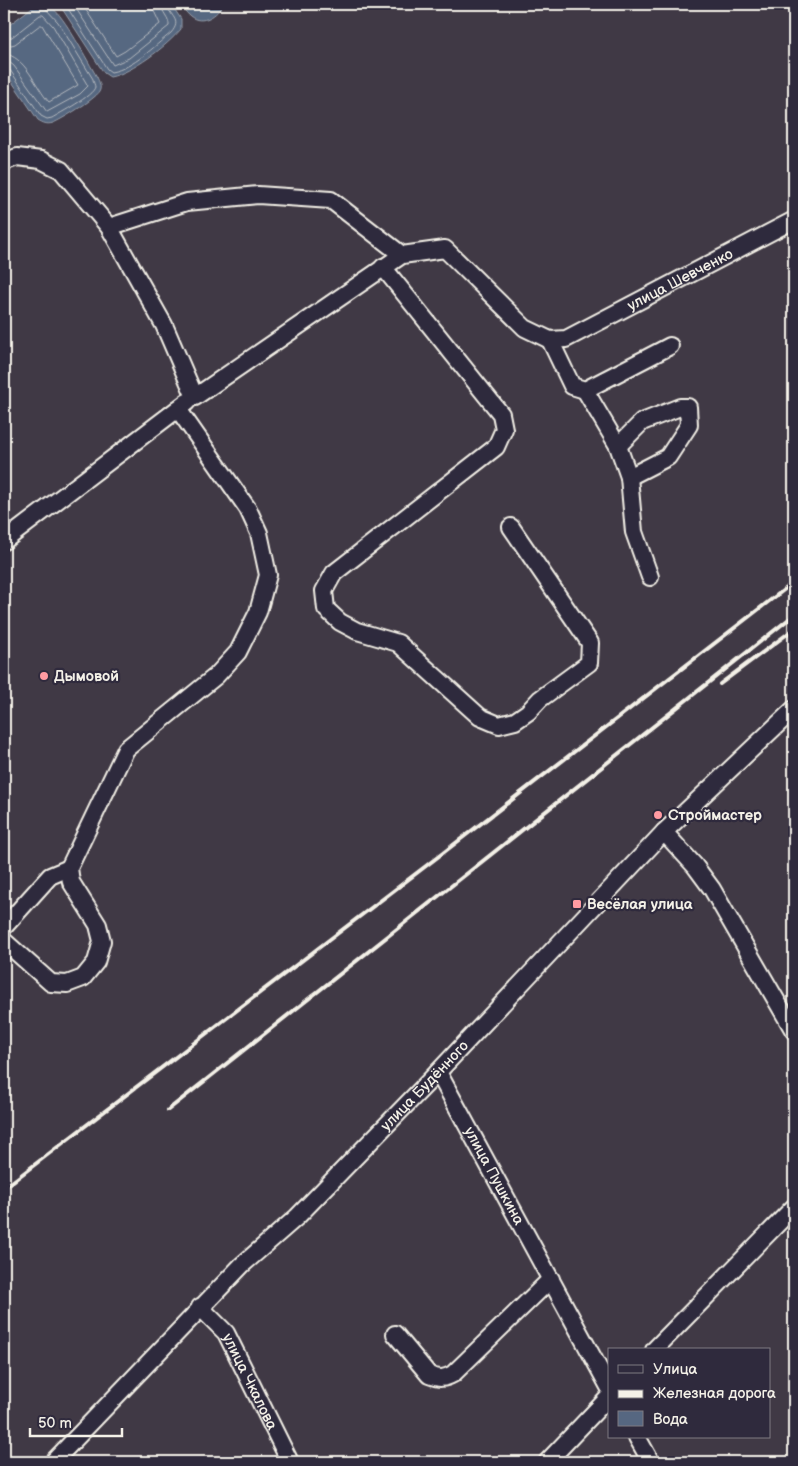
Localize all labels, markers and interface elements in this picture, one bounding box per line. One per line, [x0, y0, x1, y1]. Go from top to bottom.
street label: улица Шевченко [624, 244, 736, 315]
place label: Дымовой [54, 667, 119, 686]
marker: Дымовой [38, 670, 50, 682]
place label: Строймастер [668, 806, 762, 825]
marker: Строймастер [652, 809, 664, 821]
place label: Весёлая улица [587, 895, 693, 914]
marker: Весёлая улица [571, 898, 583, 910]
street label: улица Будённого [376, 1036, 472, 1135]
street label: улица Пушкина [460, 1123, 529, 1228]
street label: улица Чкалова [218, 1330, 282, 1433]
legend [608, 1348, 770, 1438]
text: Улица [653, 1360, 698, 1379]
text: Железная дорога [653, 1384, 776, 1403]
scale bar [30, 1406, 122, 1438]
text: Вода [653, 1410, 688, 1429]
text: 50 m [38, 1414, 72, 1433]

